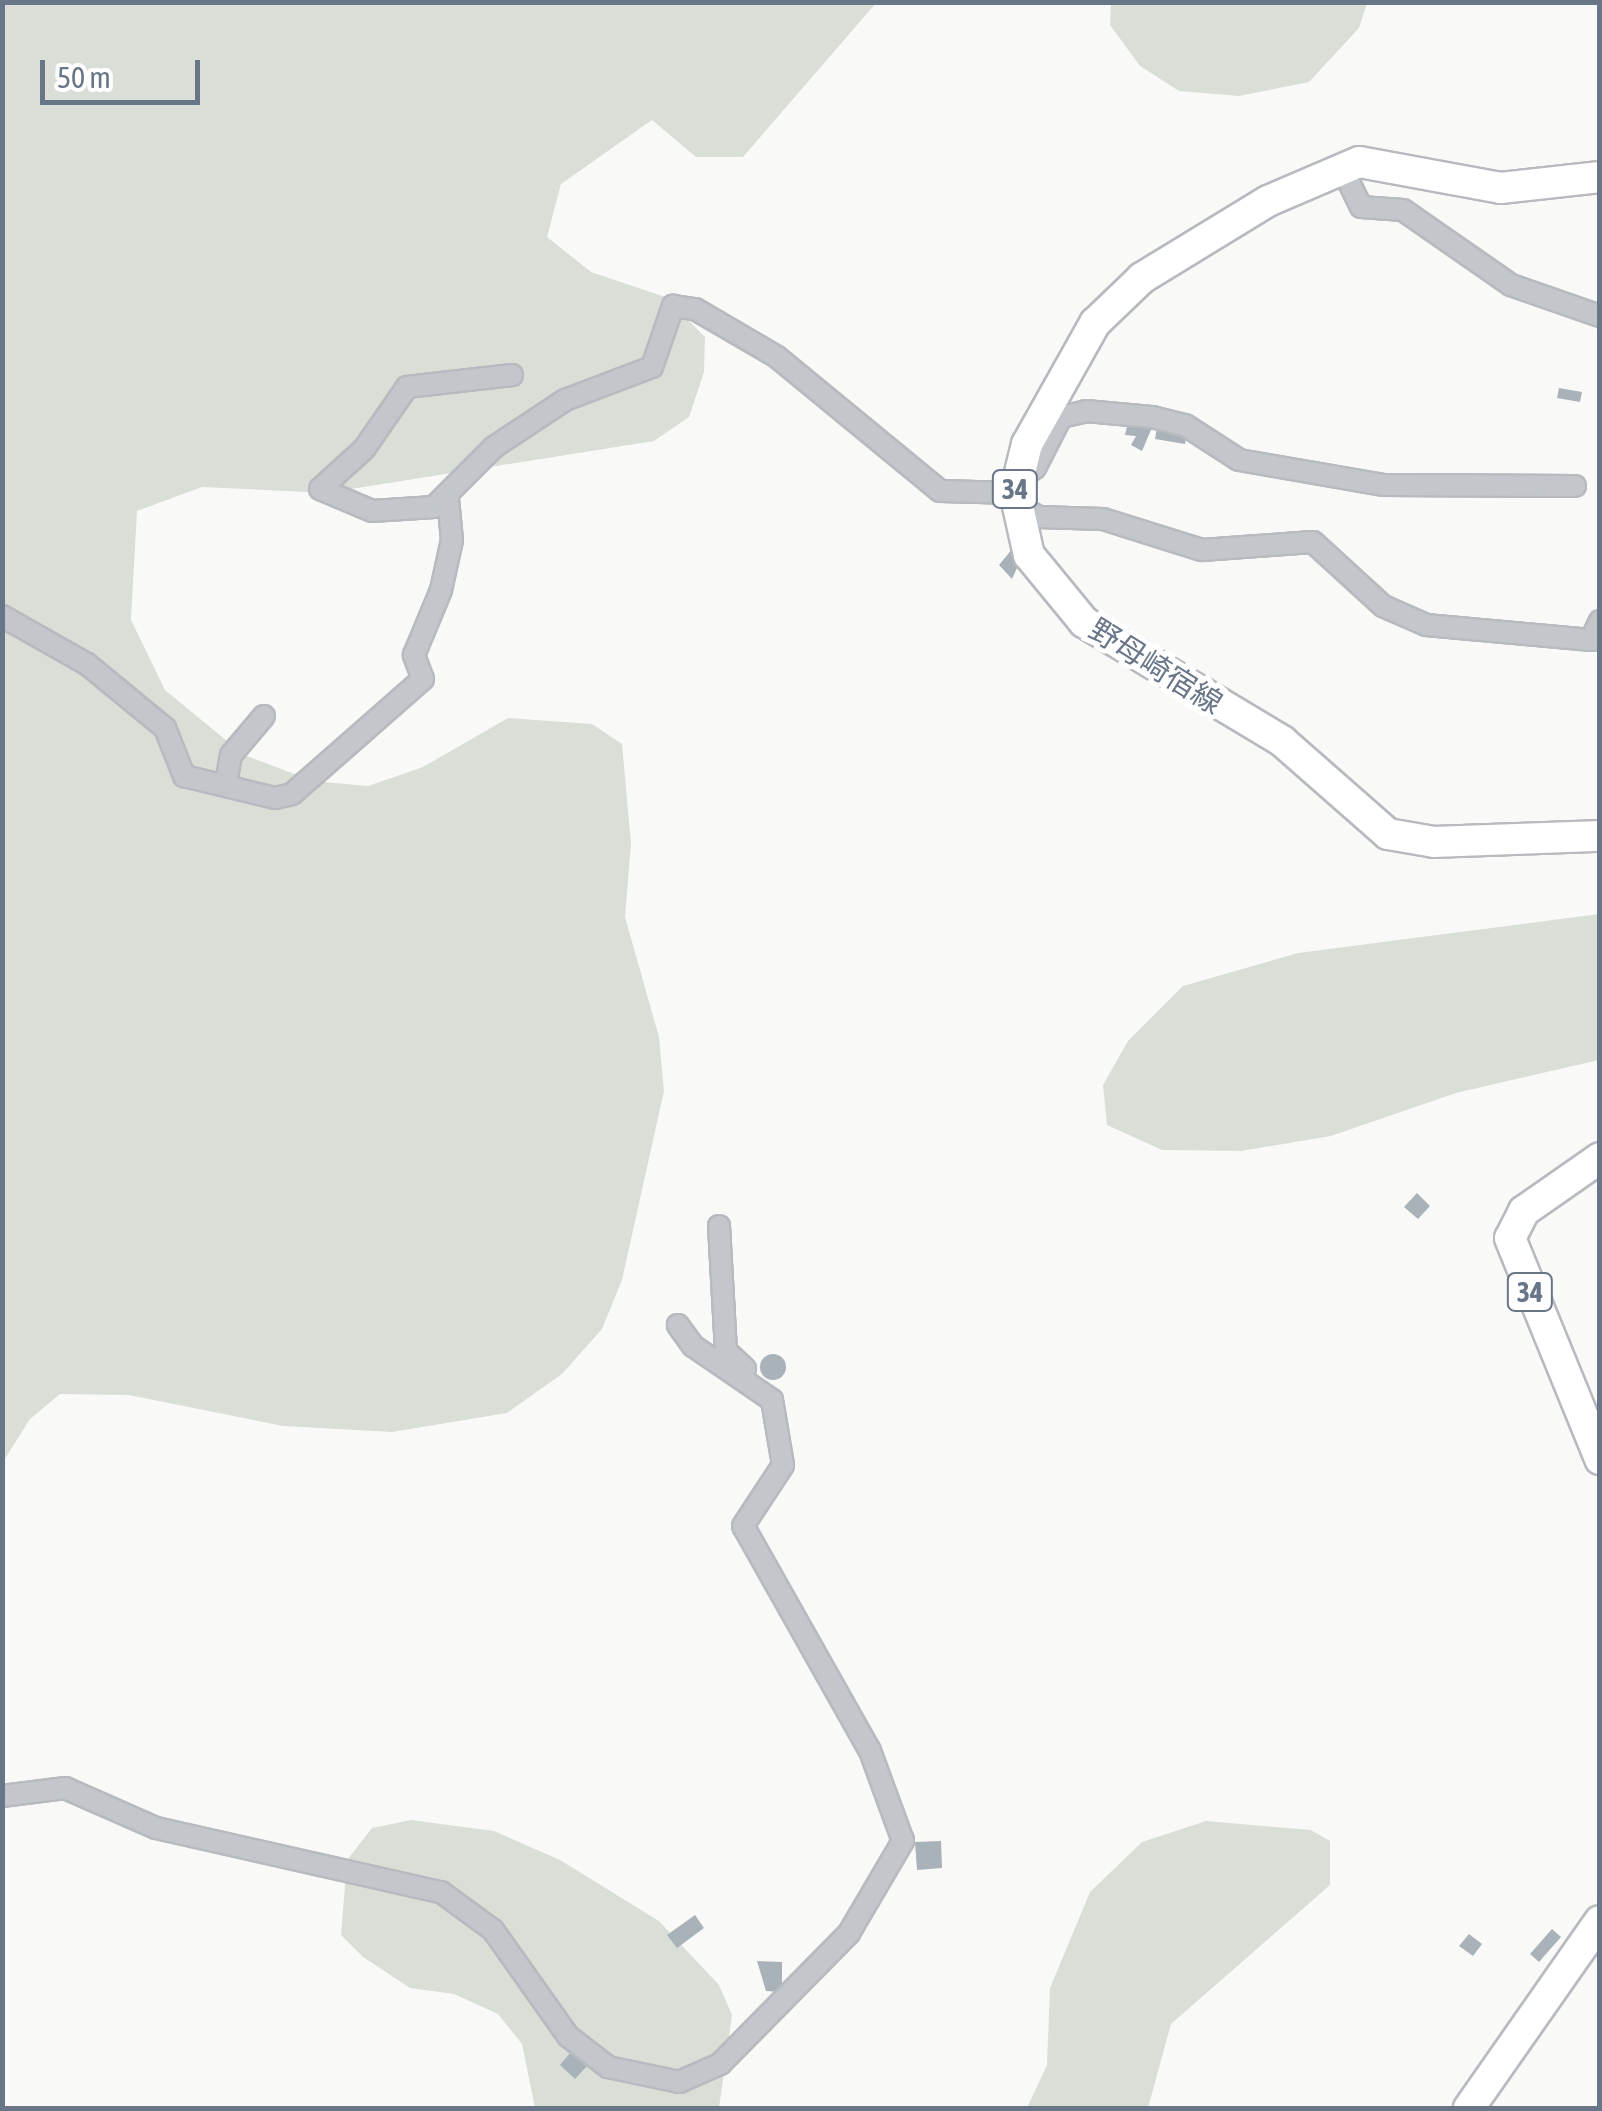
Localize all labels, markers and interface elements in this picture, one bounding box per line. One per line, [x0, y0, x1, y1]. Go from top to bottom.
scale bar [45, 40, 205, 102]
text: 50 m [57, 60, 111, 94]
road number: 34 [990, 466, 1040, 512]
street label: 野母崎宿線 [1083, 611, 1229, 721]
road number: 34 [1505, 1269, 1555, 1315]

